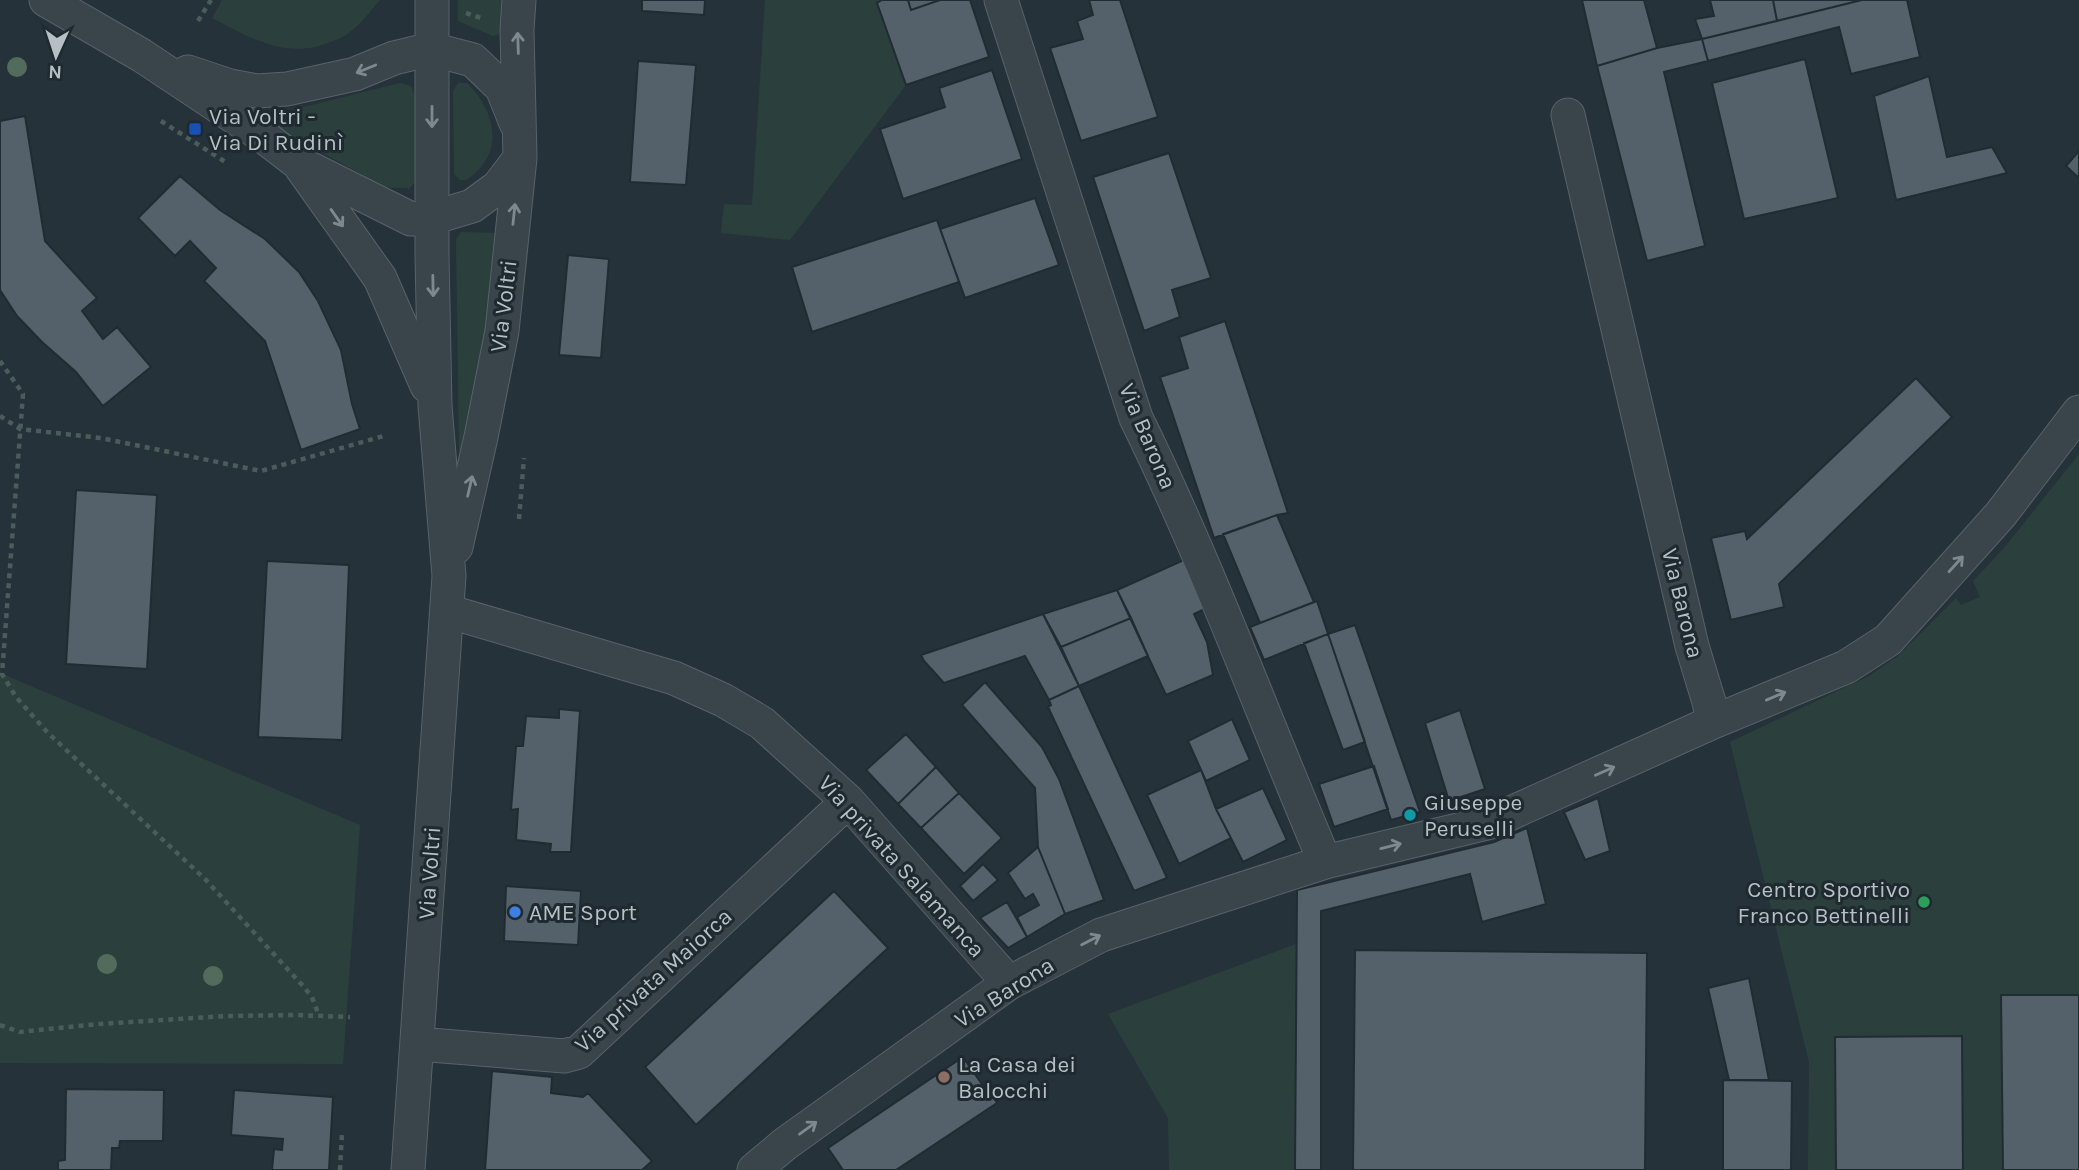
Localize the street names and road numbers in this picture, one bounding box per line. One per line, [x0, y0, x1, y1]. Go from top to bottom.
street label: Via Voltri [484, 258, 523, 354]
street label: Via Barona [1113, 379, 1182, 493]
street label: Via Barona [1656, 545, 1709, 661]
street label: Via privata Salamanca [813, 770, 991, 963]
street label: Via Voltri [413, 826, 446, 920]
street label: Via privata Maiorca [569, 903, 737, 1058]
street label: Via Barona [949, 951, 1059, 1034]

